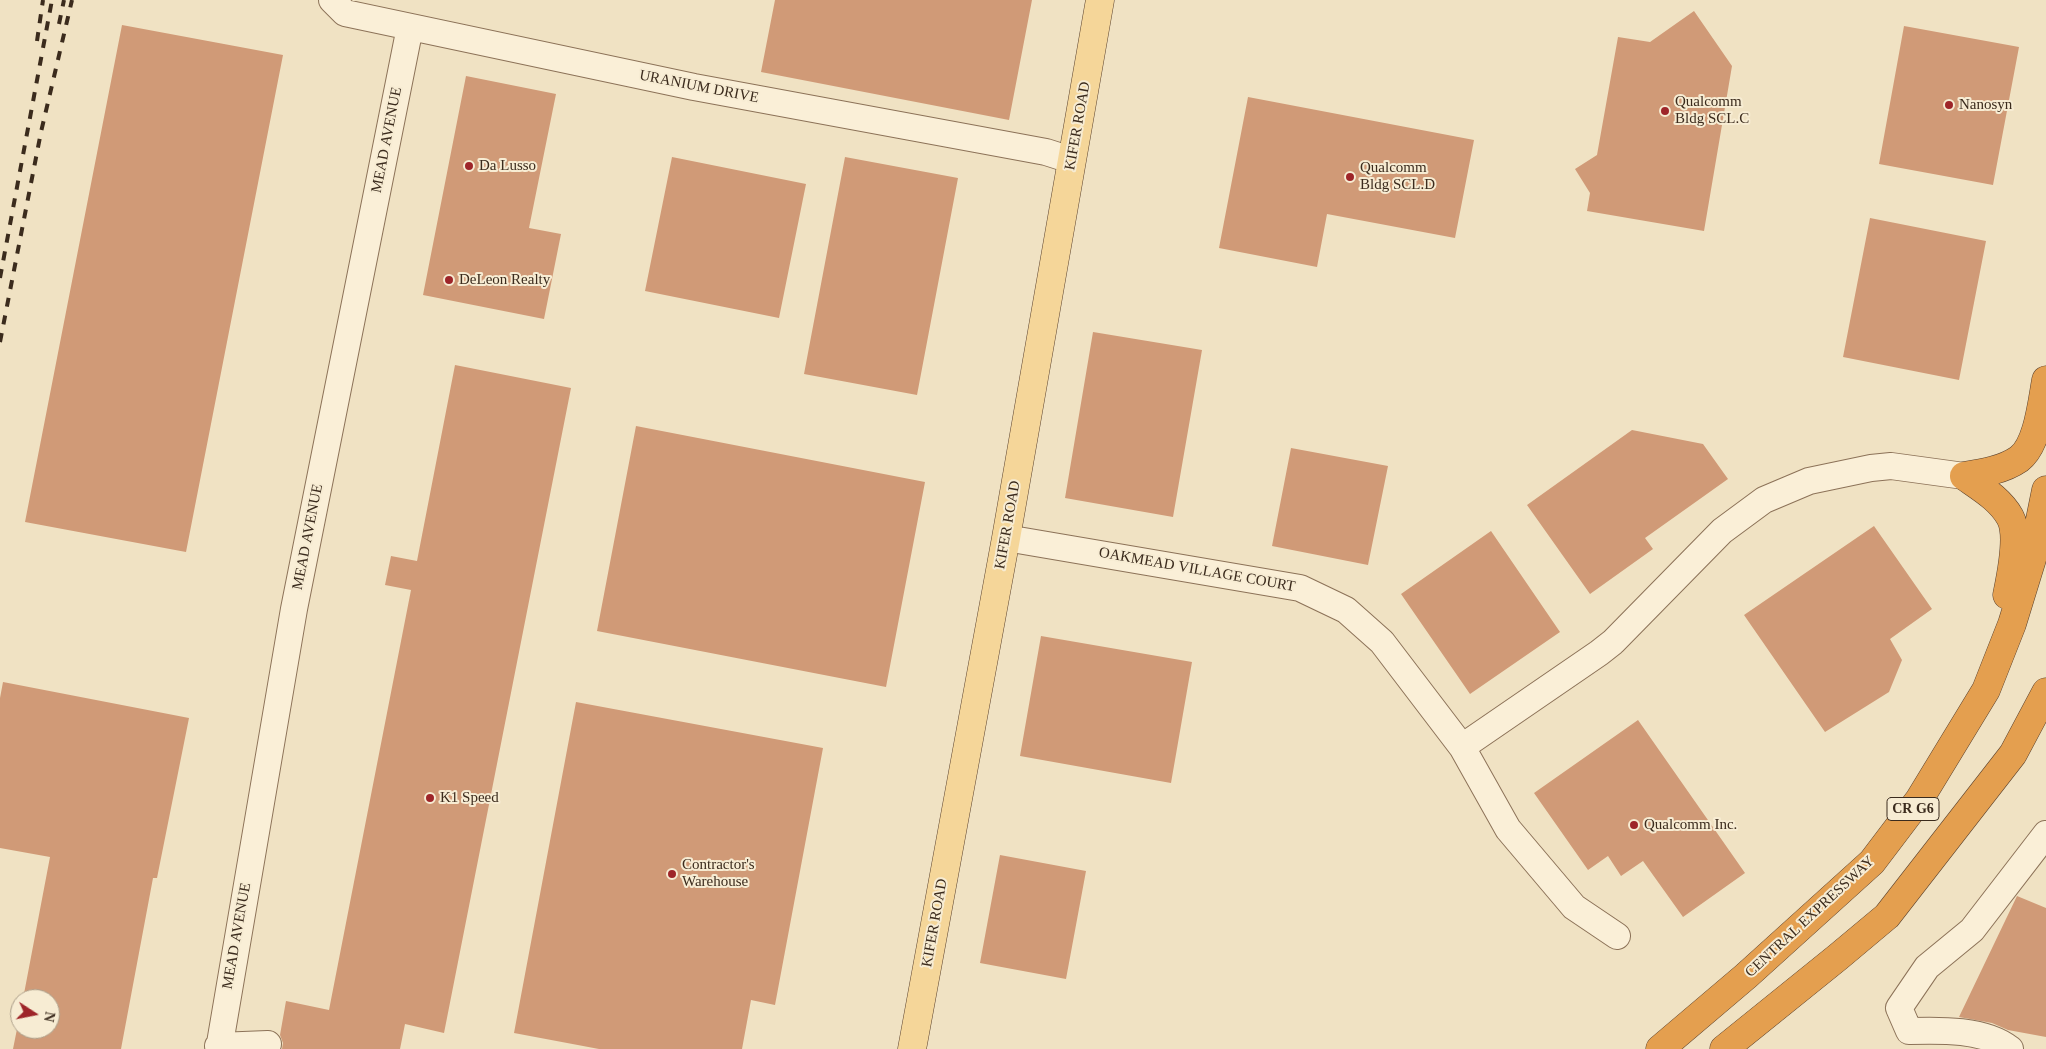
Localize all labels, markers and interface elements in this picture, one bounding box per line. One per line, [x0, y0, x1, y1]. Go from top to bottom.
street label: URANIUM DRIVE [638, 67, 760, 107]
street label: KIFER ROAD [1061, 80, 1095, 172]
street label: MEAD AVENUE [368, 85, 406, 195]
place label: Qualcomm Bldg SCL.C [1675, 93, 1749, 128]
place label: Nanosyn [1959, 96, 2012, 114]
marker: Nanosyn [1943, 99, 1955, 111]
marker: Qualcomm Bldg SCL.C [1659, 105, 1671, 117]
place label: Da Lusso [479, 157, 536, 175]
place label: Qualcomm Bldg SCL.D [1360, 159, 1435, 194]
marker: Da Lusso [463, 160, 475, 172]
marker: Qualcomm Bldg SCL.D [1344, 171, 1356, 183]
place label: DeLeon Realty [459, 271, 550, 289]
marker: DeLeon Realty [443, 274, 455, 286]
street label: KIFER ROAD [991, 479, 1025, 571]
street label: MEAD AVENUE [289, 482, 327, 592]
street label: OAKMEAD VILLAGE COURT [1097, 544, 1297, 596]
place label: K1 Speed [440, 789, 499, 807]
marker: K1 Speed [424, 792, 436, 804]
road number: CR G6 [1887, 798, 1939, 821]
place label: Qualcomm Inc. [1644, 816, 1737, 834]
marker: Qualcomm Inc. [1628, 819, 1640, 831]
street label: CENTRAL EXPRESSWAY [1742, 852, 1878, 982]
place label: Contractor's Warehouse [682, 856, 755, 891]
marker: Contractor's Warehouse [666, 868, 678, 880]
street label: KIFER ROAD [918, 877, 952, 969]
street label: MEAD AVENUE [219, 881, 255, 991]
north arrow [10, 989, 60, 1039]
text: N [41, 1010, 58, 1023]

